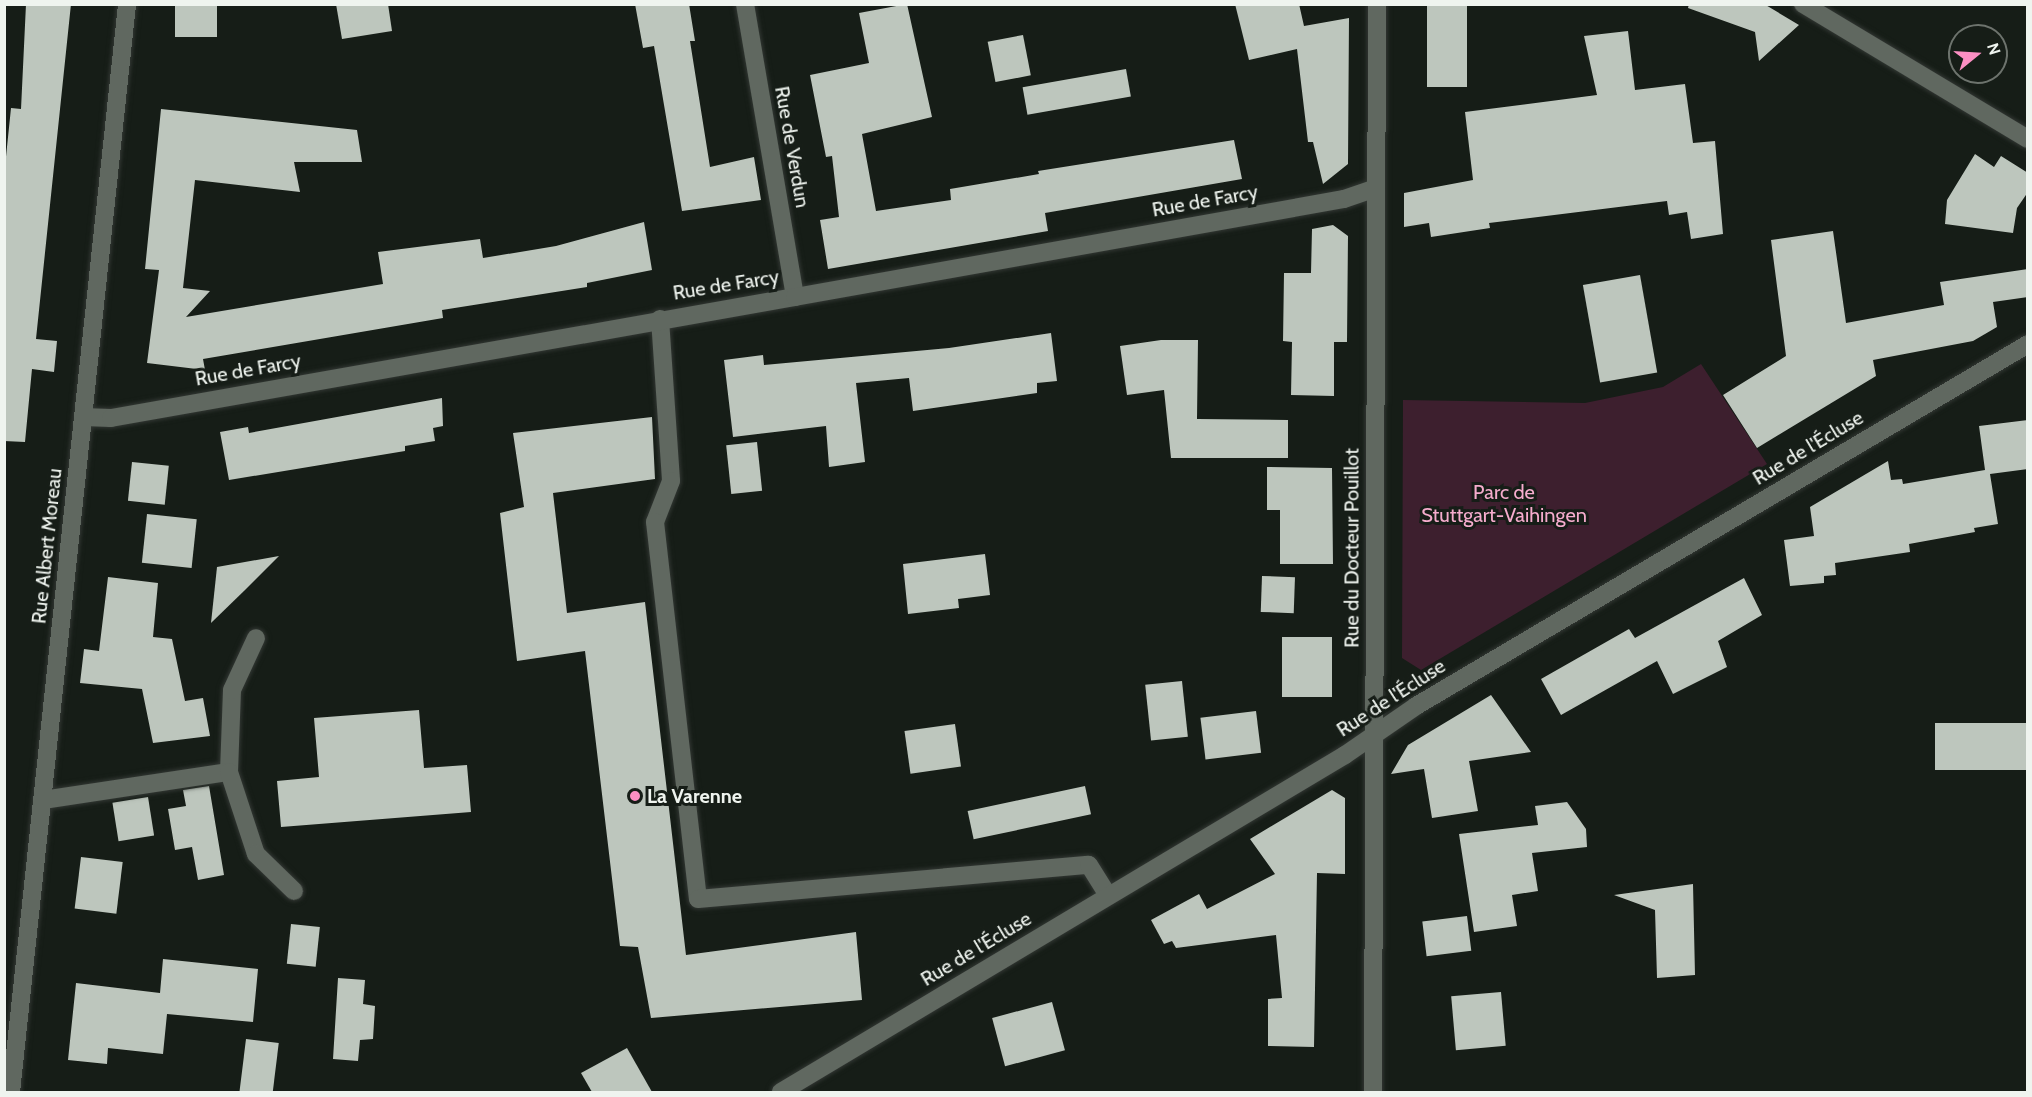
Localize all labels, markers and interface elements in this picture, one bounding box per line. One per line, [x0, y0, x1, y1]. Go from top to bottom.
north arrow [1948, 24, 2008, 84]
text: N [1983, 41, 2004, 57]
street label: Rue de Verdun [770, 84, 814, 210]
street label: Rue de Farcy [1150, 180, 1260, 222]
street label: Rue de Farcy [671, 265, 781, 305]
street label: Rue de Farcy [193, 349, 303, 391]
street label: Rue de l'Écluse [1748, 406, 1868, 490]
street label: Rue du Docteur Pouillot [1340, 448, 1364, 648]
street label: Rue Albert Moreau [27, 467, 67, 625]
park label: Parc de Stuttgart-Vaihingen [1421, 480, 1587, 527]
street label: Rue de l'Écluse [1332, 654, 1450, 742]
place label: La Varenne [647, 784, 742, 808]
marker: La Varenne [628, 789, 642, 803]
street label: Rue de l'Écluse [916, 907, 1036, 991]

